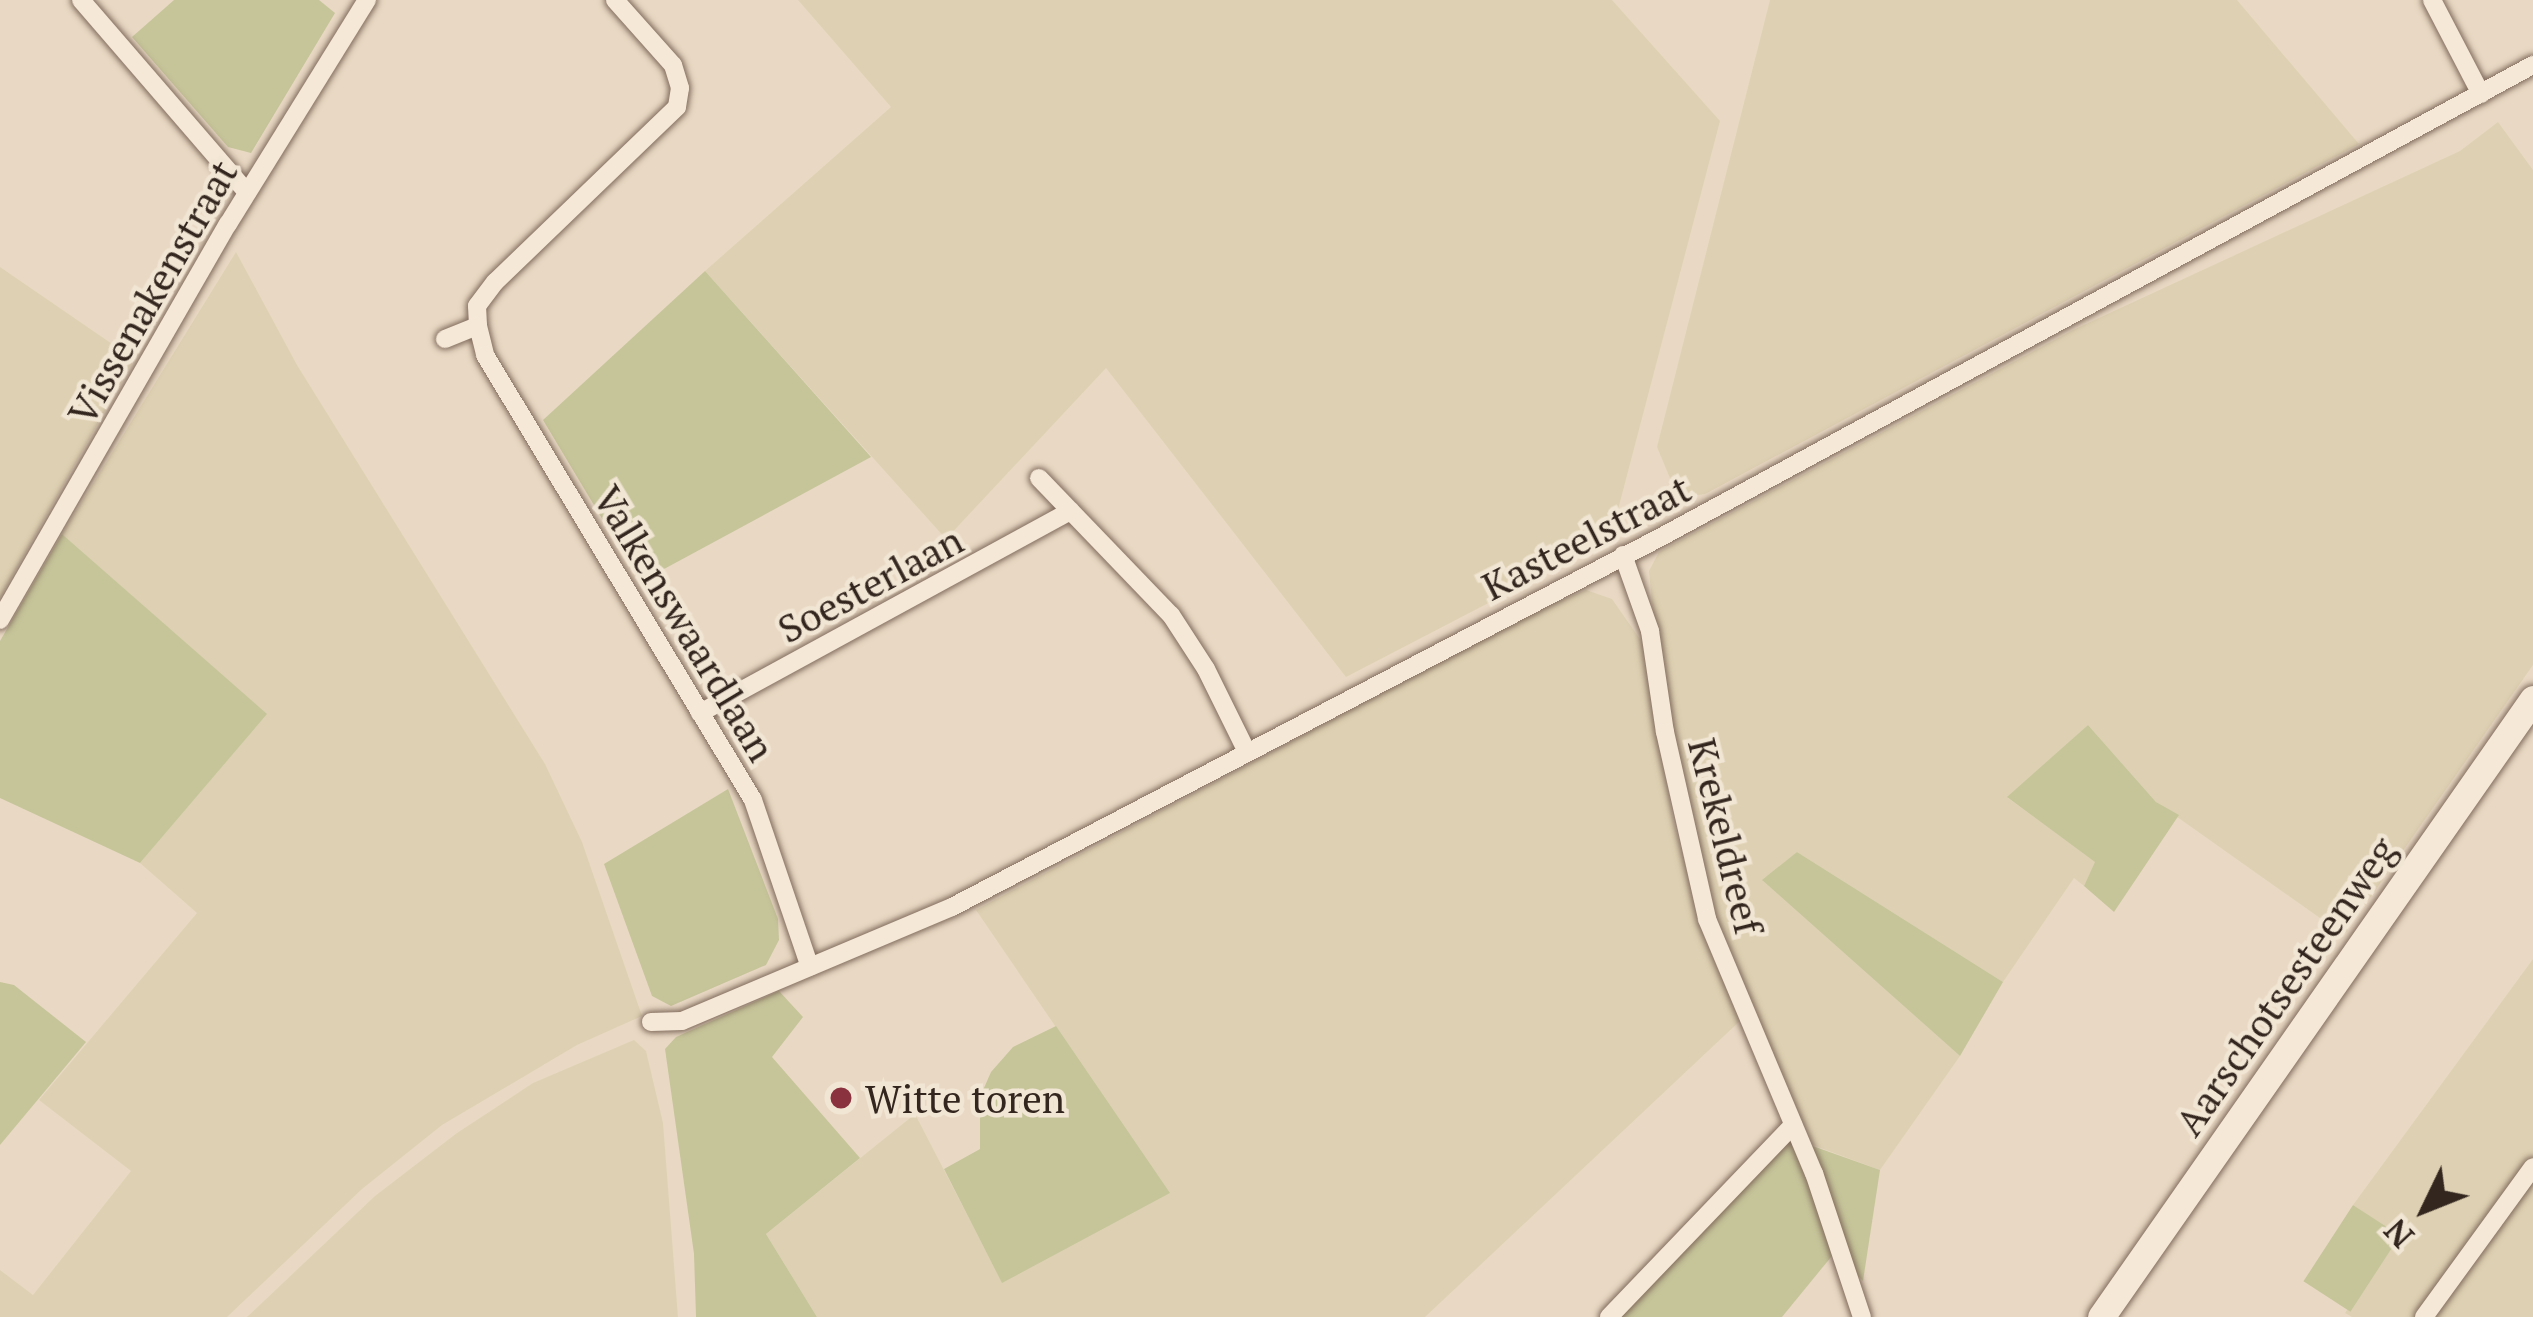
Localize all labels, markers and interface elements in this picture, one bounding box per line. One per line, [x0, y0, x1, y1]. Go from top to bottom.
street label: Vissenakenstraat [57, 152, 247, 432]
street label: Kasteelstraat [1474, 465, 1698, 609]
street label: Valkenswaardlaan [584, 477, 786, 769]
street label: Soesterlaan [770, 516, 970, 652]
street label: Krekeldreef [1679, 733, 1773, 939]
street label: Aarschotsesteenweg [2165, 828, 2405, 1144]
place label: Witte toren [865, 1075, 1065, 1121]
marker: Witte toren [828, 1085, 854, 1111]
north arrow [2365, 1149, 2485, 1269]
text: N [2374, 1210, 2423, 1258]

